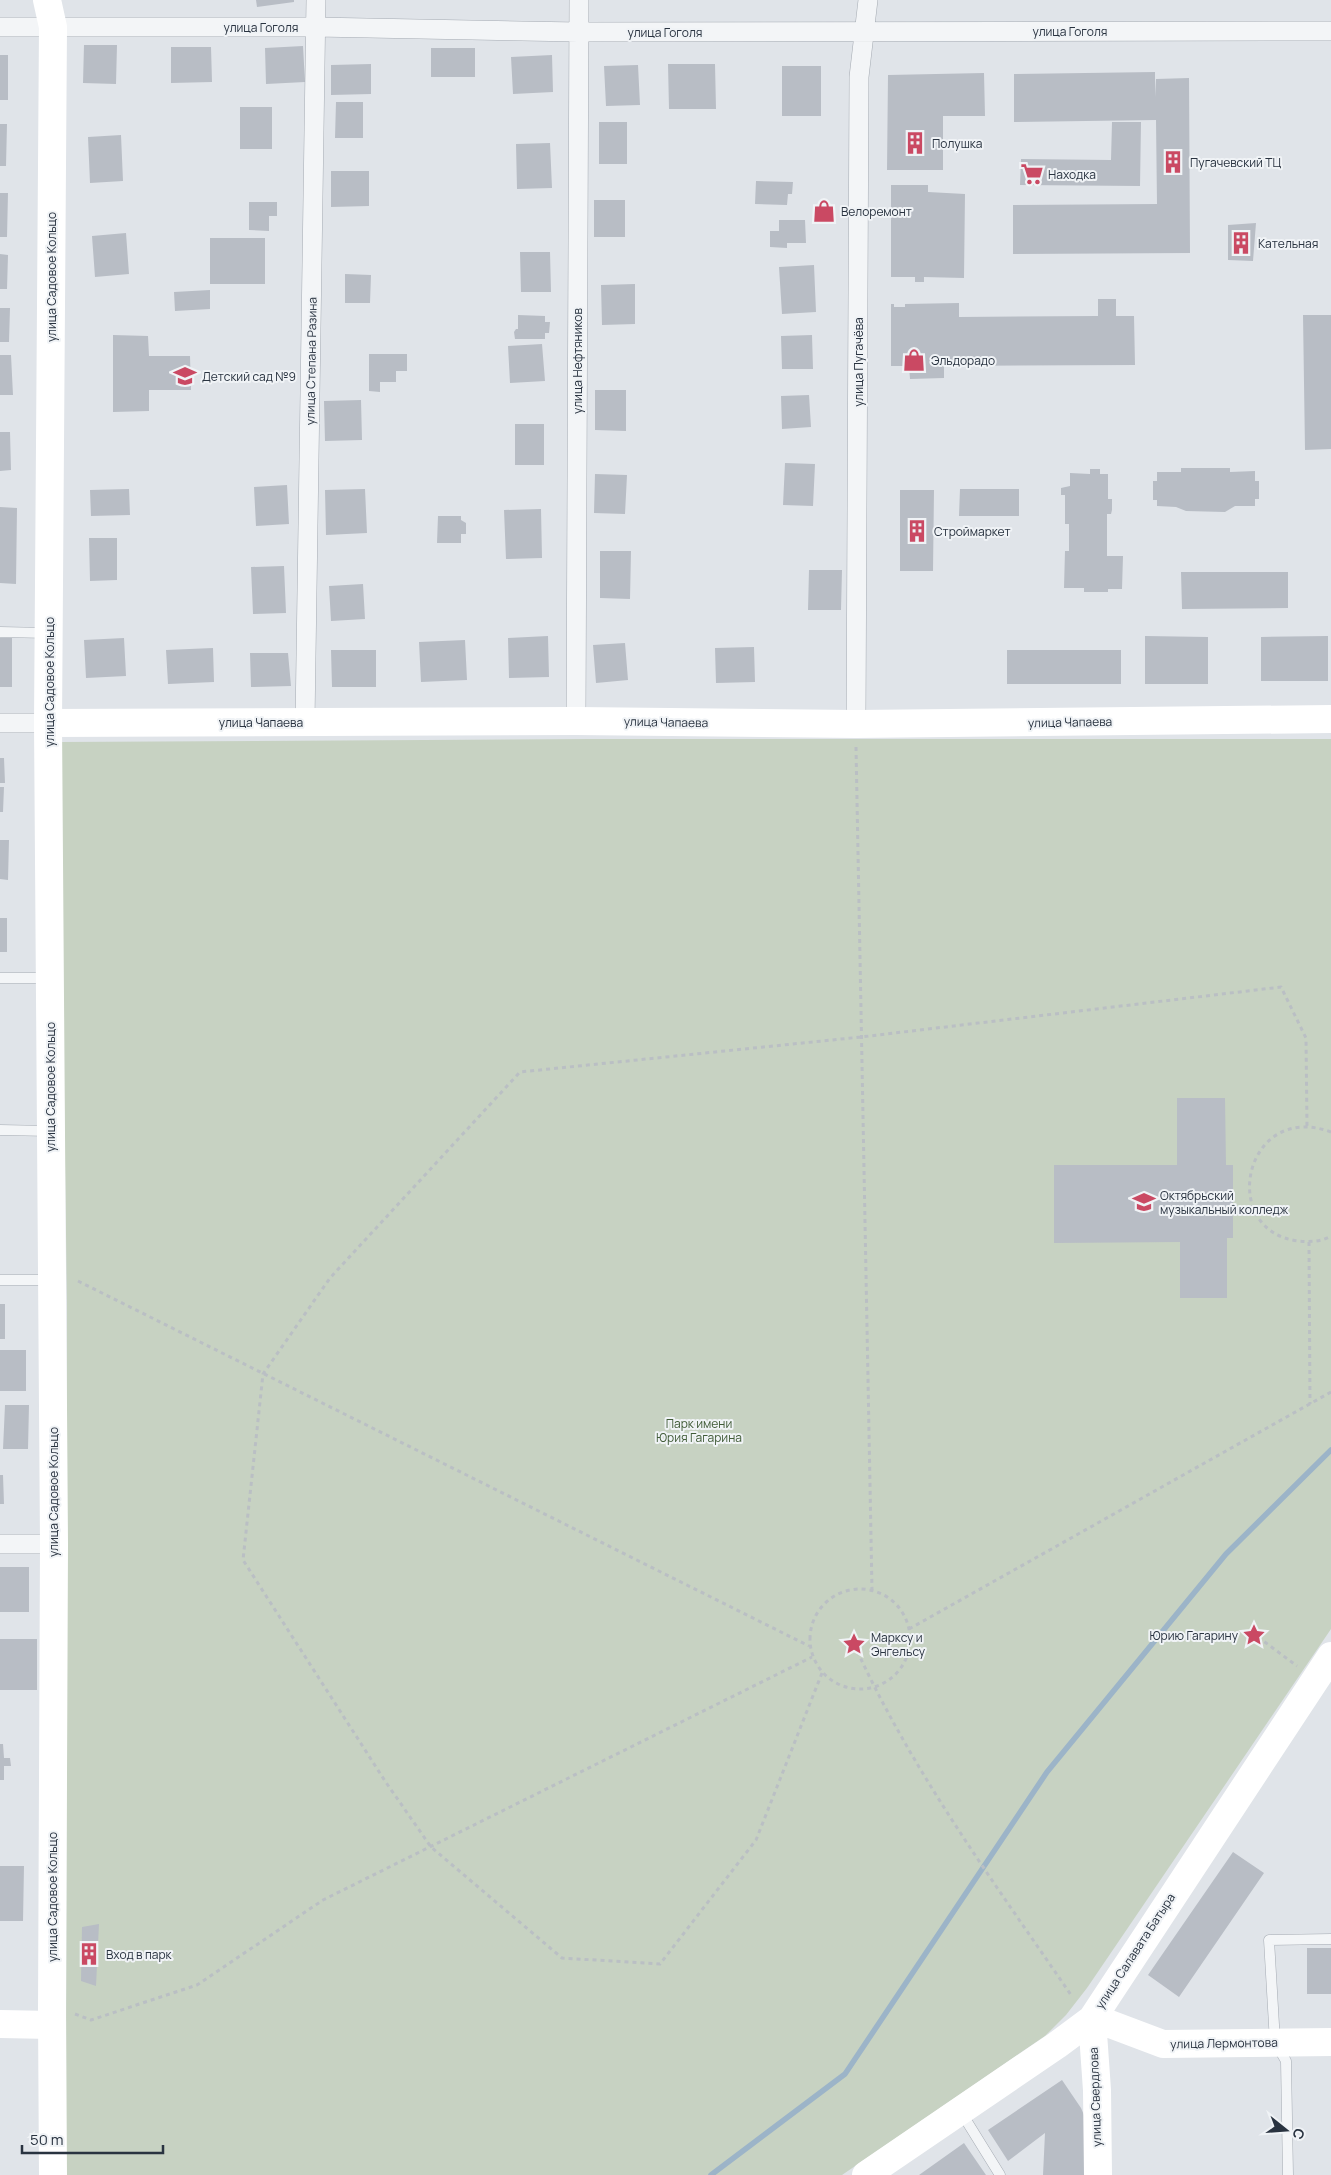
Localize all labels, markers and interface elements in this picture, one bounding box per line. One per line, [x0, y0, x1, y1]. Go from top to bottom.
street label: улица Гоголя [224, 19, 298, 36]
street label: улица Гоголя [1033, 23, 1107, 40]
street label: улица Гоголя [628, 24, 702, 41]
building icon: Полушка [902, 130, 928, 156]
place label: Полушка [932, 135, 982, 152]
building icon: Пугачевский ТЦ [1160, 149, 1186, 175]
place label: Пугачевский ТЦ [1190, 154, 1281, 171]
supermarket icon: Находка [1019, 161, 1045, 187]
place label: Находка [1048, 166, 1096, 183]
shop icon: Велоремонт [811, 198, 837, 224]
place label: Велоремонт [841, 203, 912, 220]
street label: улица Садовое Кольцо [43, 212, 60, 342]
building icon: Кательная [1228, 230, 1254, 256]
place label: Кательная [1258, 235, 1318, 252]
street label: улица Степана Разина [301, 297, 321, 425]
street label: улица Нефтяников [569, 308, 586, 414]
street label: улица Пугачёва [850, 317, 867, 407]
shop icon: Эльдорадо [901, 347, 927, 373]
place label: Эльдорадо [931, 352, 995, 369]
school or university icon: Детский сад №9 [172, 363, 198, 389]
place label: Детский сад №9 [202, 368, 296, 385]
building icon: Строймаркет [904, 518, 930, 544]
place label: Строймаркет [934, 523, 1011, 540]
street label: улица Садовое Кольцо [41, 617, 58, 747]
street label: улица Чапаева [624, 713, 708, 731]
street label: улица Чапаева [1028, 713, 1112, 731]
street label: улица Чапаева [219, 714, 303, 731]
street label: улица Садовое Кольцо [42, 1022, 59, 1152]
place label: Октябрьский музыкальный колледж [1160, 1187, 1289, 1218]
school or university icon: Октябрьский музыкальный колледж [1131, 1189, 1157, 1215]
park label: Парк имени Юрия Гагарина [656, 1415, 742, 1446]
street label: улица Садовое Кольцо [45, 1427, 62, 1557]
place icon: Юрию Гагарину [1241, 1622, 1267, 1648]
place label: Юрию Гагарину [1150, 1627, 1239, 1644]
place label: Марксу и Энгельсу [871, 1629, 926, 1660]
place icon: Марксу и Энгельсу [841, 1631, 867, 1657]
street label: улица Садовое Кольцо [44, 1832, 61, 1962]
street label: улица Салавата Батыра [1091, 1890, 1179, 2012]
building icon: Вход в парк [76, 1941, 102, 1967]
place label: Вход в парк [106, 1946, 173, 1963]
street label: улица Лермонтова [1170, 2034, 1278, 2052]
street label: улица Свердлова [1085, 2047, 1105, 2147]
north arrow [1261, 2105, 1311, 2155]
scale bar [22, 2122, 164, 2154]
text: С [1288, 2126, 1310, 2142]
text: 50 m [30, 2129, 64, 2150]

